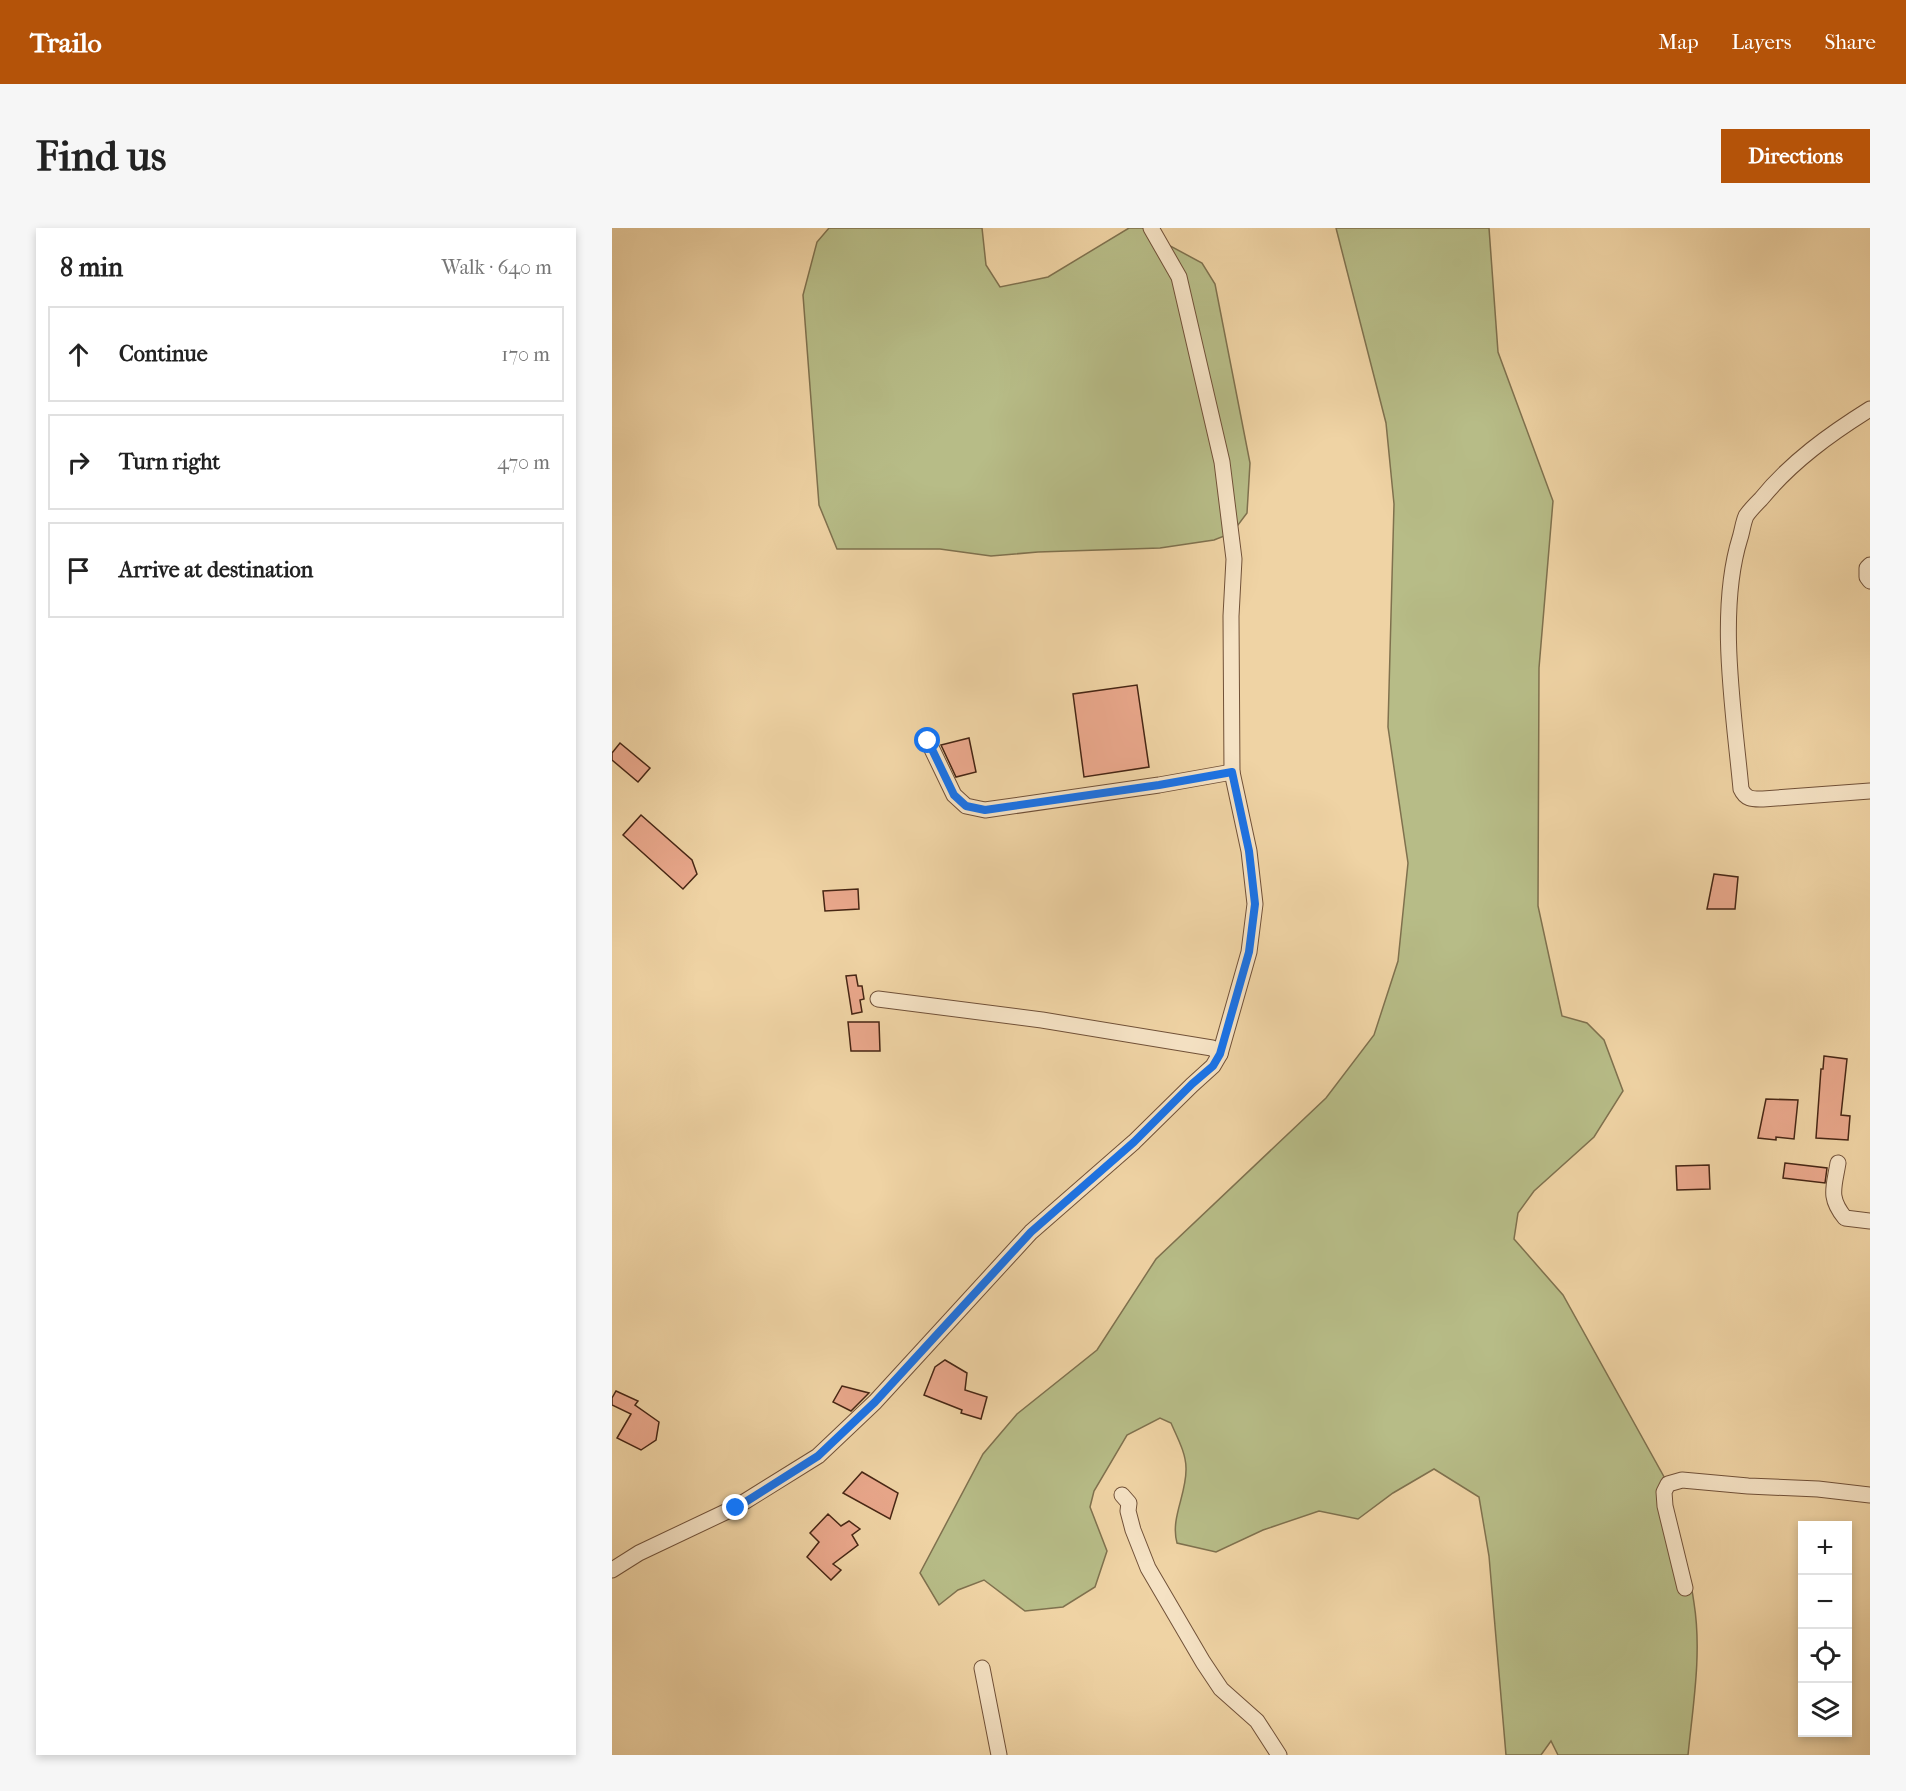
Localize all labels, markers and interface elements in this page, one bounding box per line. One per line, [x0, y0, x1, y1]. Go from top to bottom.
text: Trailo [30, 26, 102, 59]
text: Map [1658, 30, 1699, 54]
text: Layers [1732, 30, 1791, 54]
text: Share [1824, 30, 1876, 54]
button: Directions [1721, 129, 1870, 183]
text: Find us [36, 132, 166, 181]
text: 8 min [60, 252, 123, 283]
text: Walk · 640 m [442, 256, 552, 279]
icon: ahead [62, 338, 95, 371]
text: Continue [119, 341, 208, 367]
text: 170 m [501, 343, 550, 366]
icon: right [62, 446, 95, 479]
text: Turn right [119, 449, 220, 475]
text: 470 m [497, 451, 550, 474]
icon: arrive [62, 554, 95, 587]
text: Arrive at destination [119, 557, 313, 583]
route start [914, 727, 940, 753]
route end [722, 1494, 748, 1520]
map controls [1798, 1521, 1852, 1737]
button: + [1798, 1521, 1852, 1575]
button: − [1798, 1575, 1852, 1629]
button: locate [1798, 1629, 1852, 1683]
button: layers [1798, 1683, 1852, 1737]

